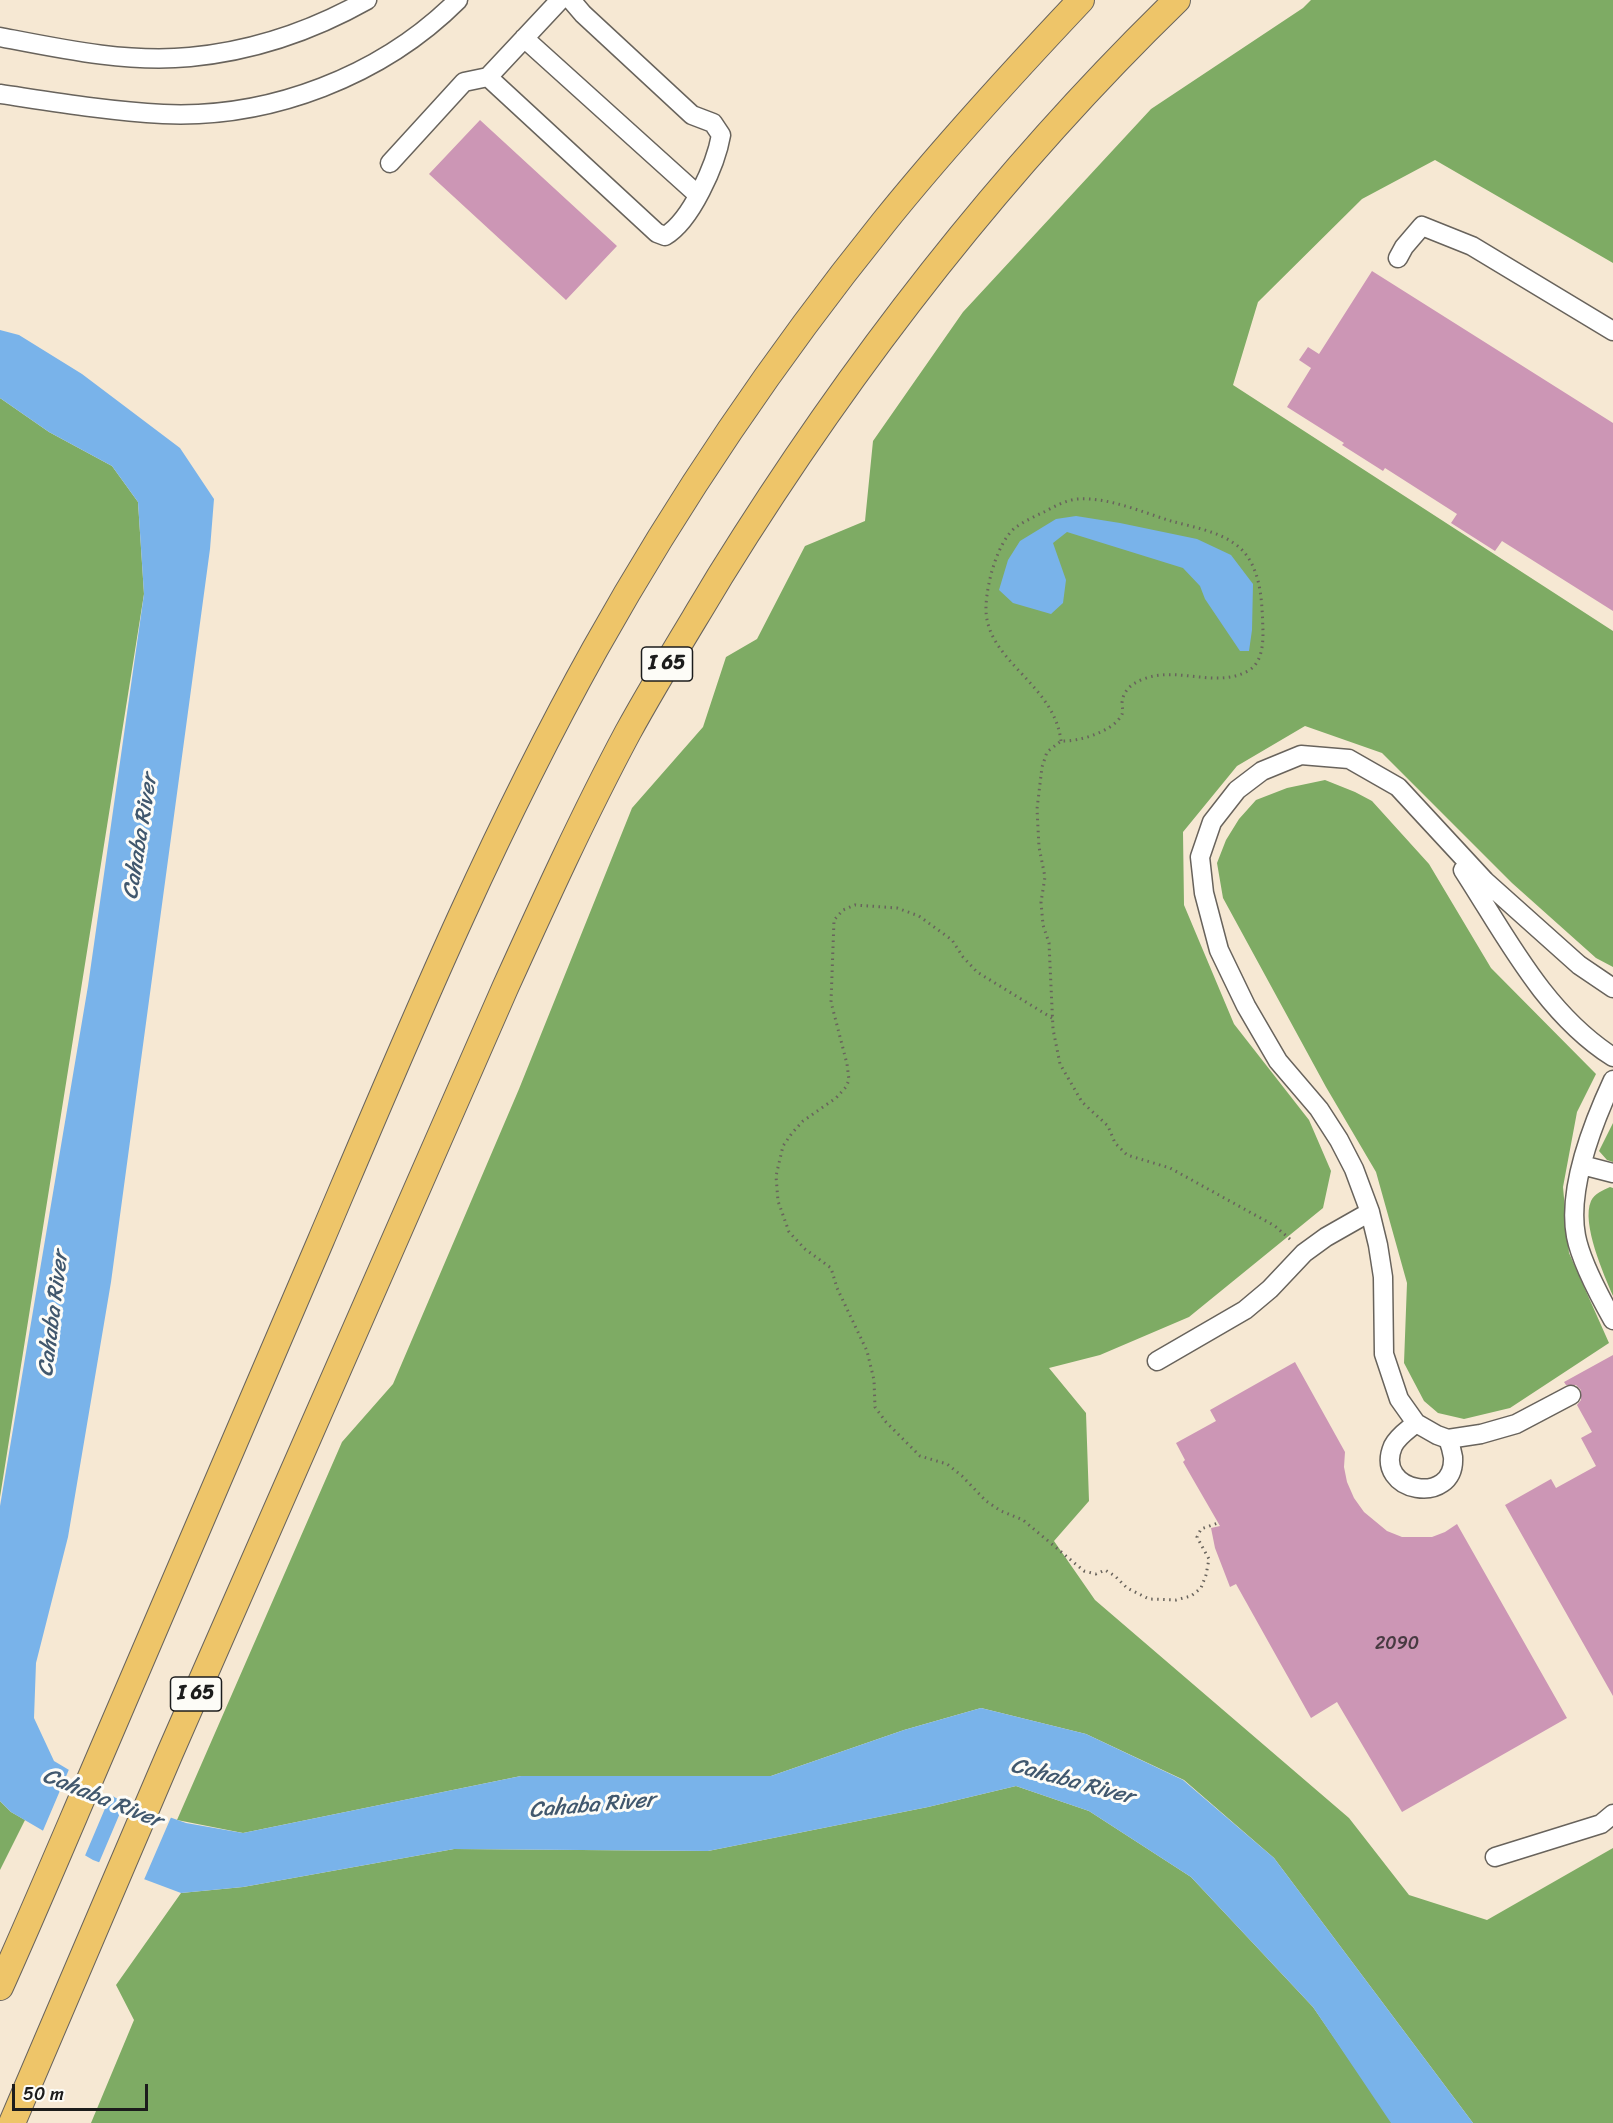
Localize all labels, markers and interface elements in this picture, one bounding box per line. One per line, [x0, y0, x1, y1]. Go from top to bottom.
road number: I 65 [642, 647, 692, 681]
water label: Cahaba River [118, 773, 164, 901]
water label: Cahaba River [33, 1250, 75, 1378]
house number: 2090 [1375, 1633, 1419, 1655]
road number: I 65 [170, 1677, 222, 1711]
water label: Cahaba River [1008, 1753, 1136, 1811]
water label: Cahaba River [39, 1763, 165, 1835]
water label: Cahaba River [528, 1787, 656, 1825]
scale bar [15, 2072, 152, 2110]
text: 50 m [23, 2078, 64, 2110]

